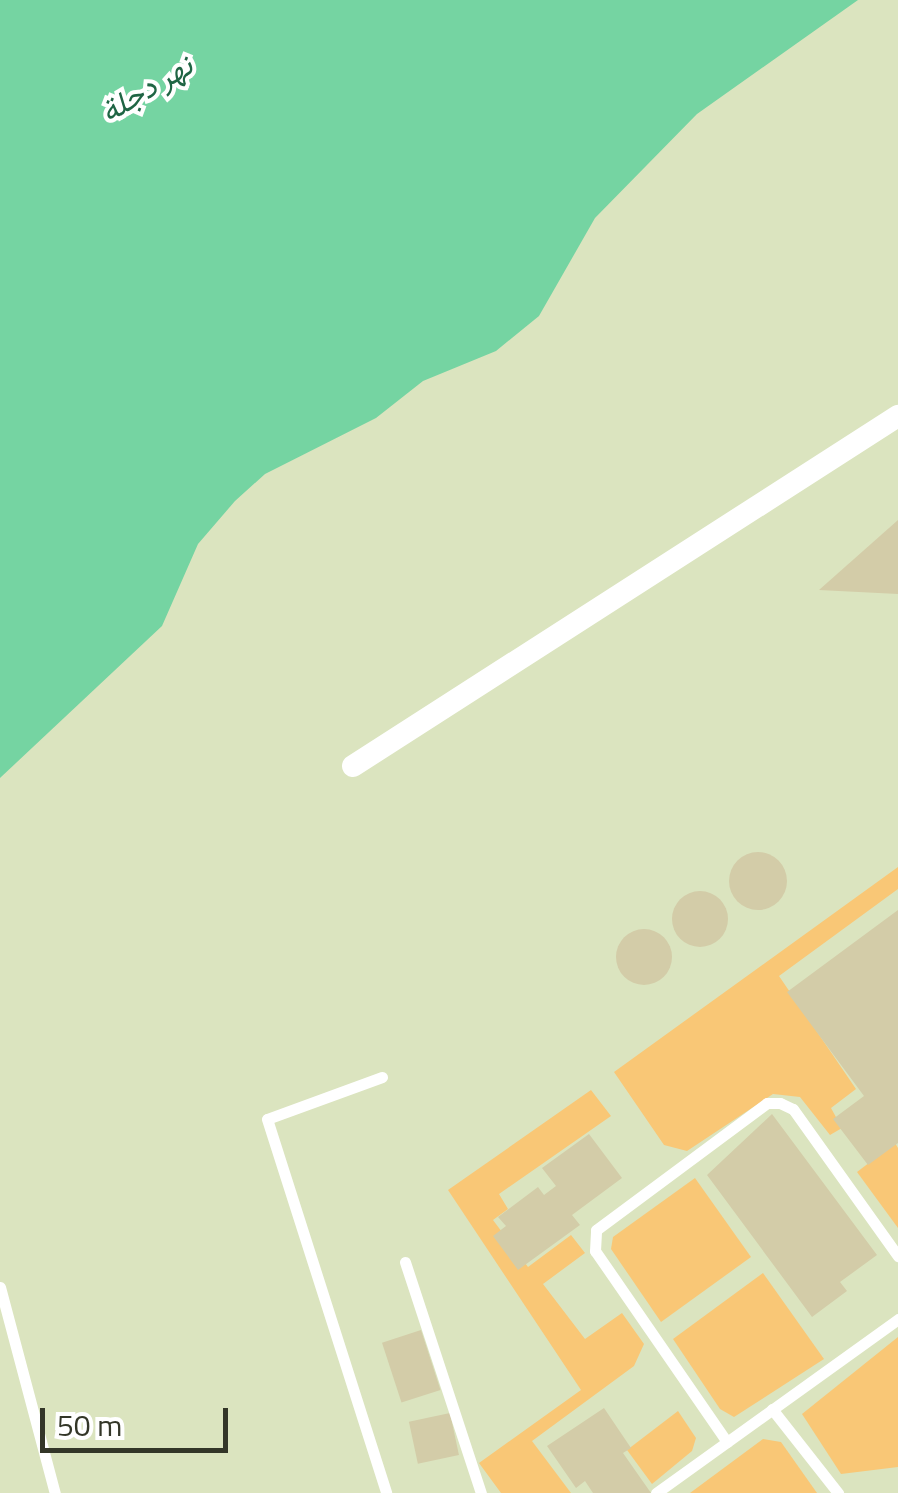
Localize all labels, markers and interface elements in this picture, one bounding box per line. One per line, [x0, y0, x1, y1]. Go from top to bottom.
water label: نهر دجلة [93, 47, 199, 129]
scale bar [45, 1388, 232, 1450]
text: 50 m [57, 1402, 122, 1448]

